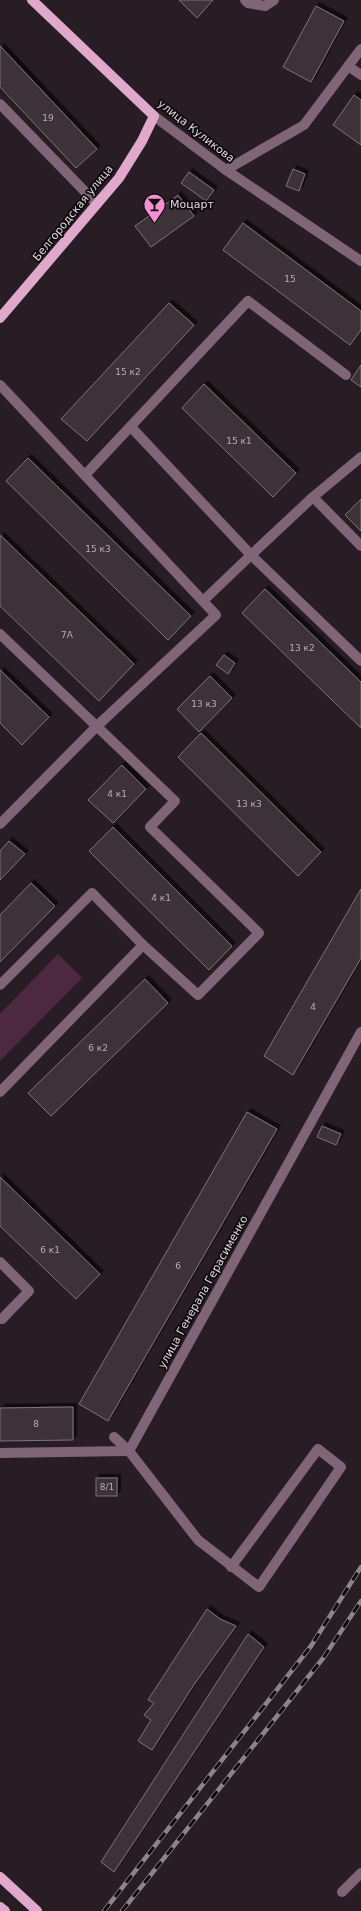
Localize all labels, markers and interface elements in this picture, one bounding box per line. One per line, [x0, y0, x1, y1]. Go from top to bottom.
street label: улица Куликова [155, 97, 237, 165]
house number: 19 [42, 113, 54, 123]
street label: Белгородская улица [30, 162, 116, 264]
bar icon: Моцарт [142, 191, 168, 224]
place label: Моцарт [170, 198, 214, 211]
house number: 15 [284, 274, 296, 284]
house number: 15 к2 [115, 367, 141, 377]
house number: 15 к1 [226, 436, 252, 446]
house number: 15 к3 [85, 544, 111, 554]
house number: 7А [61, 630, 74, 640]
house number: 13 к2 [289, 643, 315, 653]
house number: 13 к3 [191, 699, 217, 709]
house number: 4 к1 [107, 789, 127, 799]
house number: 13 к3 [236, 799, 262, 809]
house number: 4 к1 [151, 893, 171, 903]
house number: 4 [310, 1002, 316, 1012]
house number: 6 к2 [88, 1043, 108, 1053]
street label: улица Генерала Герасименко [155, 1213, 251, 1371]
house number: 6 к1 [40, 1245, 60, 1255]
house number: 6 [175, 1261, 181, 1271]
house number: 8 [33, 1419, 39, 1429]
house number: 8/1 [100, 1482, 114, 1492]

